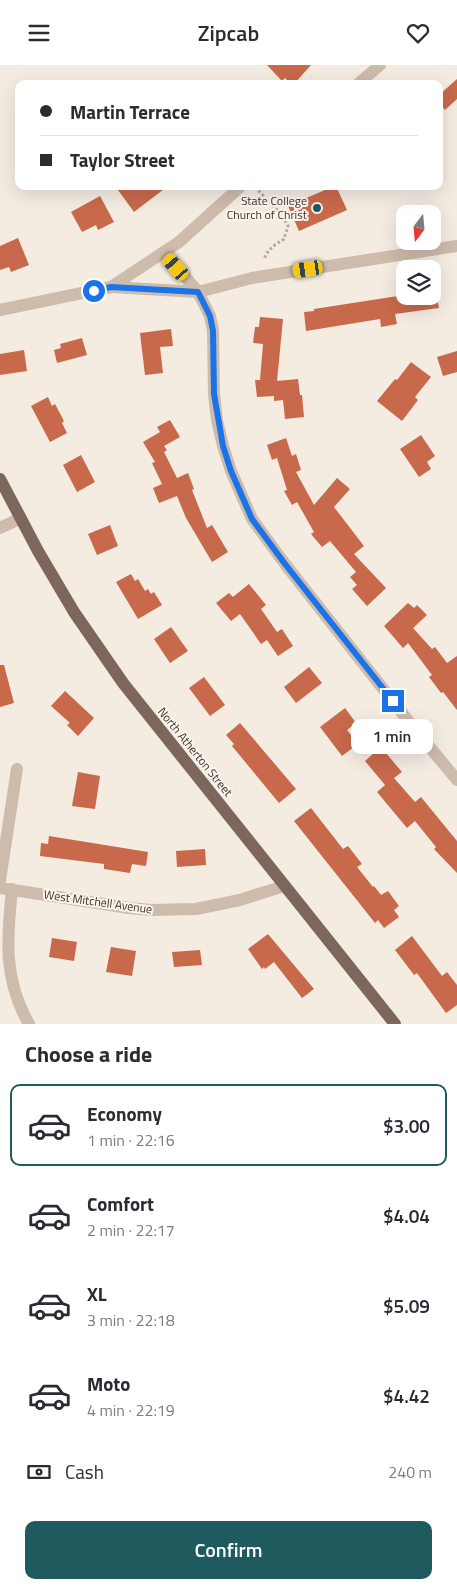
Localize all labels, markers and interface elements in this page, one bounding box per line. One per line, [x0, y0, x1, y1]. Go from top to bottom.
text: Zipcab [198, 16, 259, 50]
icon: menu [25, 19, 53, 47]
icon: heart [404, 19, 432, 47]
text: Martin Terrace [70, 97, 190, 126]
text: Taylor Street [70, 145, 175, 174]
place label: State College Church of Christ [227, 191, 308, 224]
marker: State College Church of Christ [311, 202, 323, 214]
north arrow [396, 205, 441, 250]
map controls [396, 205, 441, 305]
car [160, 251, 191, 283]
car [292, 259, 323, 279]
button: layers [396, 260, 441, 305]
route start [83, 280, 105, 302]
route end [382, 690, 404, 712]
street label: North Atherton Street [153, 703, 238, 801]
callout: 1 min [352, 719, 434, 753]
text: 1 min [373, 724, 411, 748]
street label: West Mitchell Avenue [43, 884, 153, 919]
text: Choose a ride [25, 1037, 152, 1071]
text: Economy [87, 1099, 162, 1128]
icon: car [27, 1103, 72, 1148]
text: $3.00 [383, 1111, 430, 1140]
text: 1 min · 22:16 [87, 1128, 175, 1152]
text: Comfort [87, 1189, 154, 1218]
icon: car [27, 1193, 72, 1238]
text: $4.04 [383, 1201, 430, 1230]
text: 2 min · 22:17 [87, 1218, 175, 1242]
text: XL [87, 1279, 107, 1308]
icon: car [27, 1283, 72, 1328]
text: $5.09 [383, 1291, 430, 1320]
text: 3 min · 22:18 [87, 1308, 175, 1332]
text: Moto [87, 1369, 130, 1398]
icon: car [27, 1373, 72, 1418]
text: $4.42 [383, 1381, 430, 1410]
text: 4 min · 22:19 [87, 1398, 175, 1422]
text: Cash [65, 1457, 104, 1486]
icon: cash [25, 1458, 53, 1486]
text: 240 m [388, 1460, 432, 1484]
button: Confirm [25, 1521, 432, 1579]

